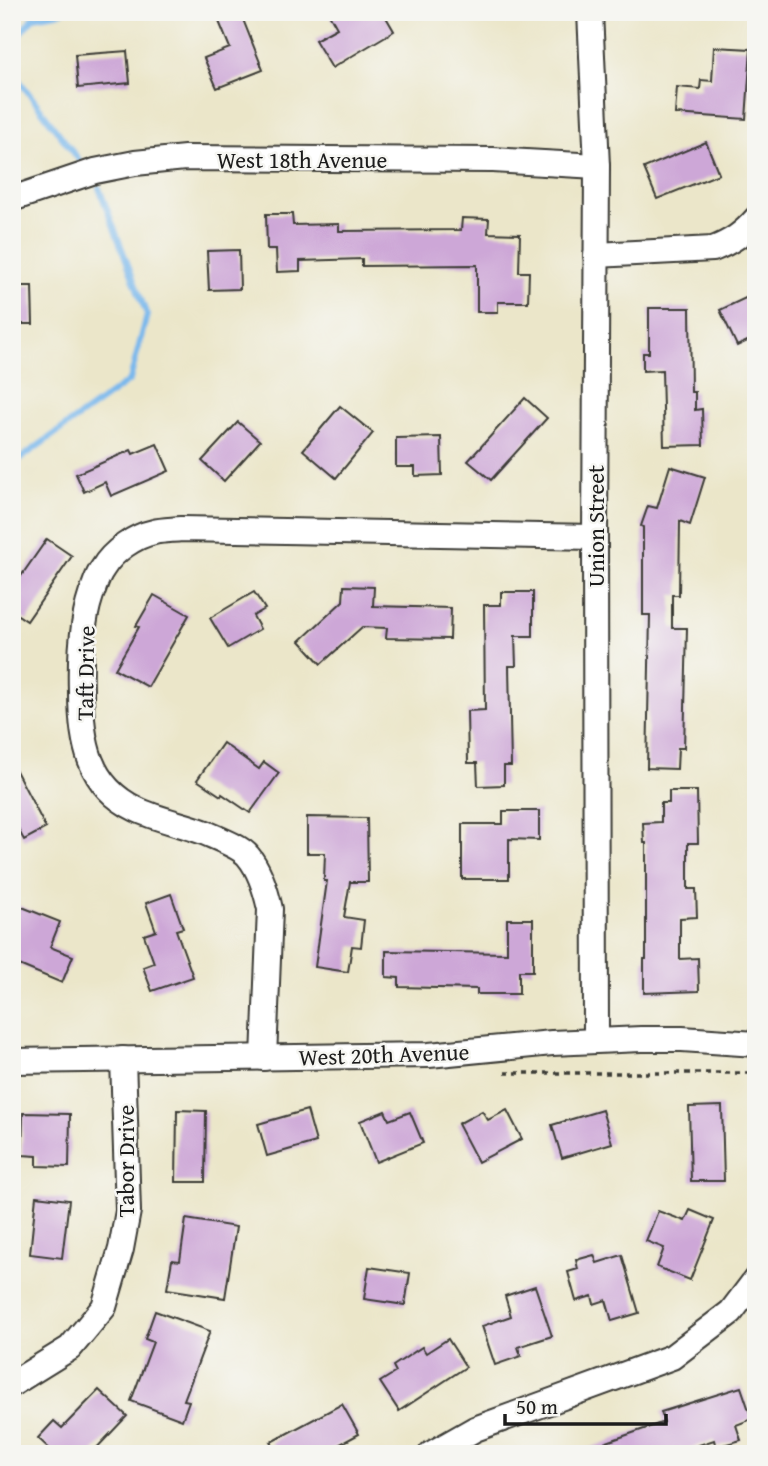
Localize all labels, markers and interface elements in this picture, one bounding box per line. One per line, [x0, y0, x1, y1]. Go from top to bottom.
street label: West 18th Avenue [217, 143, 387, 176]
street label: Union Street [579, 465, 612, 587]
street label: Taft Drive [68, 625, 102, 721]
street label: West 20th Avenue [298, 1035, 470, 1073]
street label: Tabor Drive [109, 1105, 142, 1217]
scale bar [505, 1382, 666, 1426]
text: 50 m [516, 1391, 558, 1422]

